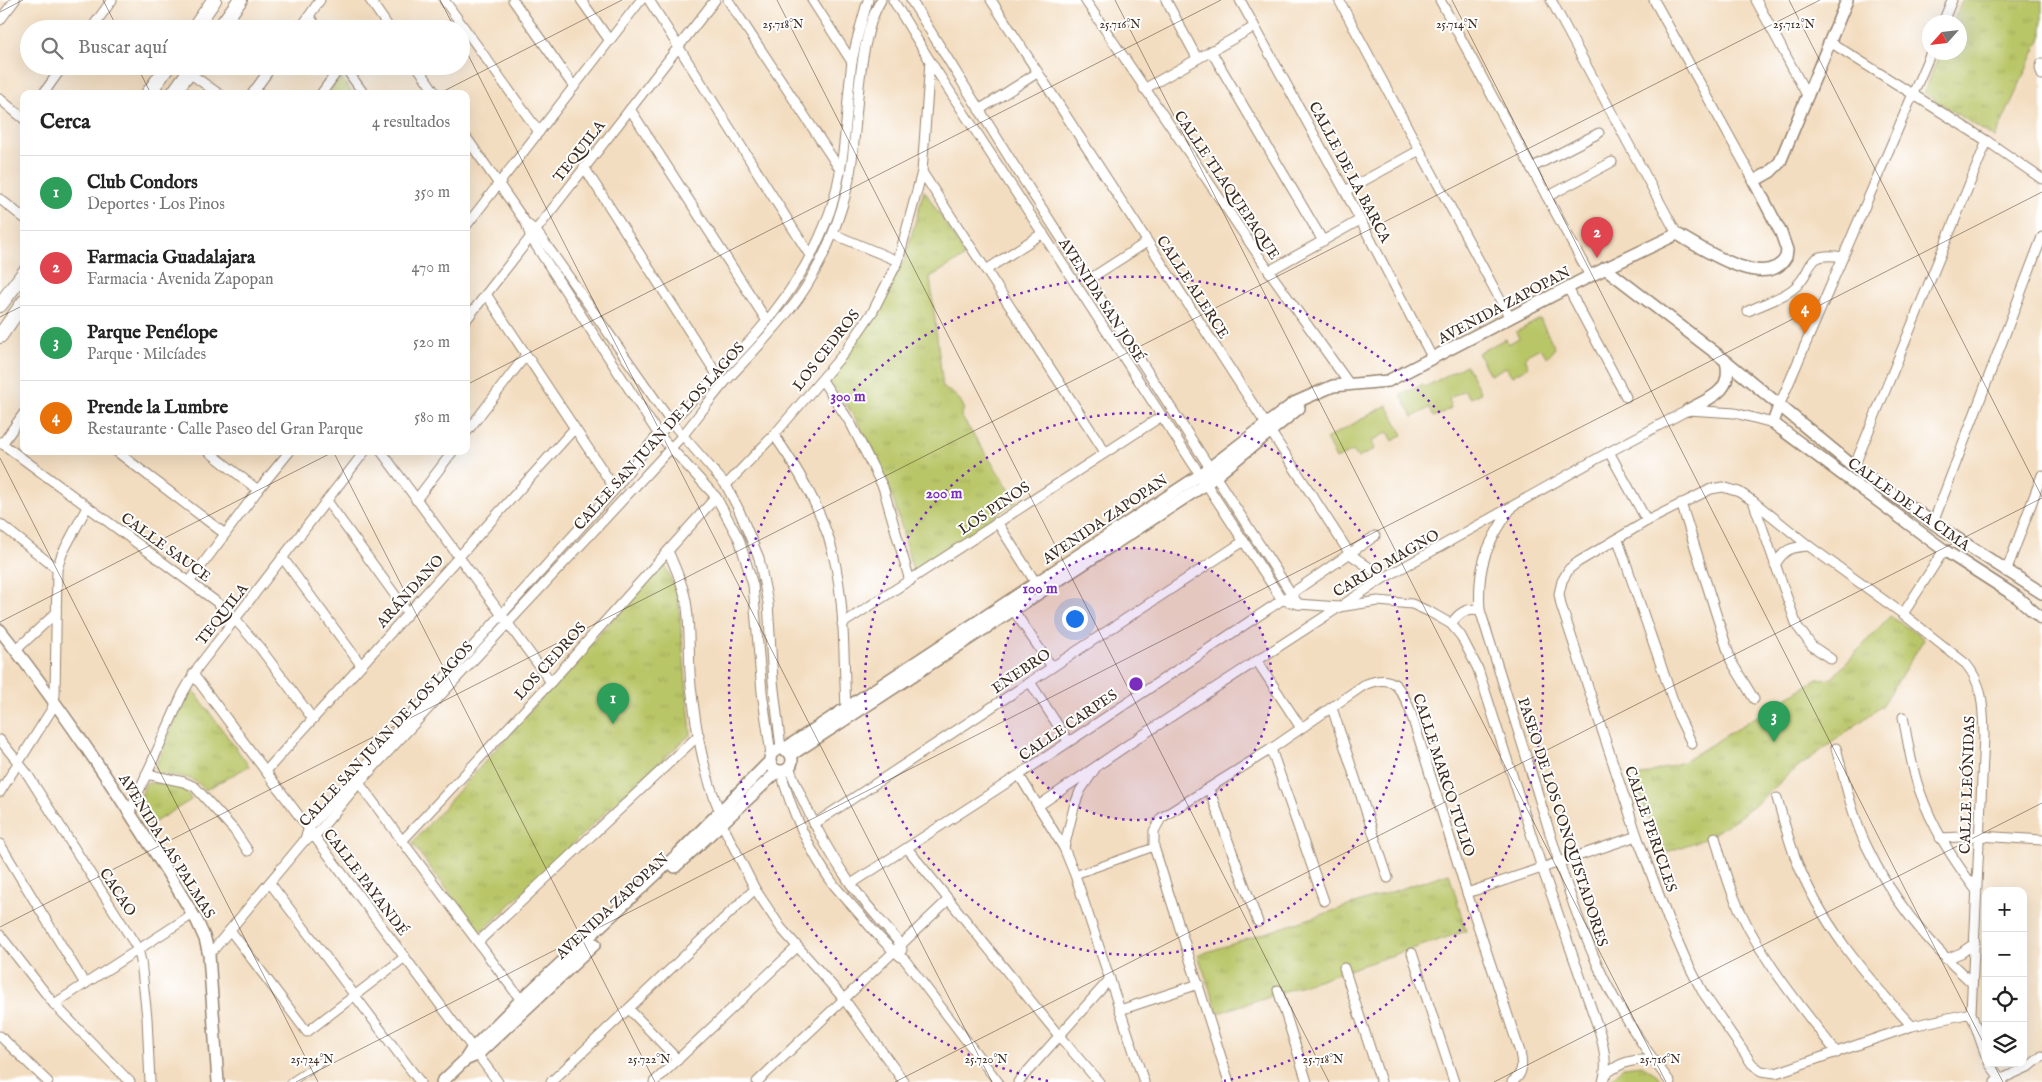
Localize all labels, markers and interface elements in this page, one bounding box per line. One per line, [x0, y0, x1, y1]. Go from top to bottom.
north arrow [1922, 15, 1967, 60]
text: 25.718°N [763, 17, 804, 32]
text: 25.716°N [1099, 17, 1141, 32]
text: 25.714°N [1436, 17, 1479, 32]
text: 25.712°N [1773, 17, 1816, 32]
search box [20, 20, 470, 75]
icon: search [38, 34, 66, 62]
text: Buscar aquí [78, 36, 167, 60]
street label: CALLE DE LA BARCA [1304, 98, 1395, 247]
street label: CALLE TLAQUEPAQUE [1170, 107, 1284, 264]
text: Cerca [40, 109, 90, 136]
text: 4 resultados [372, 113, 450, 133]
street label: TEQUILA [549, 116, 610, 186]
text: Club Condors [87, 171, 198, 195]
text: 1 [53, 183, 59, 203]
text: 350 m [415, 183, 450, 203]
text: Deportes · Los Pinos [87, 195, 225, 215]
pin: 2 [1581, 217, 1613, 258]
street label: CALLE ALERCE [1152, 232, 1233, 342]
street label: AVENIDA SAN JOSÉ [1054, 234, 1149, 366]
text: Farmacia Guadalajara [87, 246, 255, 270]
text: 2 [52, 258, 60, 278]
text: 470 m [411, 258, 450, 278]
street label: AVENIDA ZAPOPAN [1434, 262, 1574, 349]
text: Farmacia · Avenida Zapopan [87, 270, 274, 290]
pin: 4 [1789, 293, 1821, 334]
street label: LOS CEDROS [789, 306, 864, 395]
text: Parque Penélope [87, 321, 218, 345]
text: 3 [53, 333, 59, 353]
text: 520 m [413, 333, 450, 353]
street label: CALLE SAN JUAN DE LOS LAGOS [570, 338, 749, 534]
text: Parque · Milcíades [87, 345, 206, 365]
text: 300 m [830, 387, 866, 406]
text: Prende la Lumbre [87, 396, 228, 420]
text: 4 [52, 408, 60, 428]
text: 580 m [414, 408, 450, 428]
text: Restaurante · Calle Paseo del Gran Parque [87, 420, 363, 440]
street label: CALLE DE LA CIMA [1844, 454, 1974, 556]
street label: AVENIDA ZAPOPAN [1038, 470, 1172, 569]
street label: LOS PINOS [955, 478, 1034, 539]
text: 200 m [926, 484, 963, 503]
street label: CALLE SAUCE [117, 508, 214, 586]
street label: CARLO MAGNO [1330, 525, 1443, 602]
street label: ARÁNDANO [372, 551, 448, 633]
street label: TEQUILA [192, 579, 253, 649]
text: 100 m [1022, 579, 1058, 598]
your location [1062, 606, 1088, 632]
street label: LOS CEDROS [510, 618, 590, 704]
street label: CALLE SAN JUAN DE LOS LAGOS [295, 638, 477, 831]
street label: ENEBRO [988, 645, 1054, 698]
centre of rings [1127, 675, 1145, 693]
pin: 1 [597, 683, 629, 724]
street label: CALLE CARPES [1015, 685, 1121, 765]
street label: CALLE MARCO TULIO [1408, 691, 1479, 859]
street label: PASEO DE LOS CONQUISTADORES [1513, 695, 1612, 949]
pin: 3 [1758, 701, 1790, 742]
street label: CALLE LEÓNIDAS [1956, 716, 1979, 854]
street label: CALLE PERICLES [1620, 764, 1681, 895]
street label: AVENIDA LAS PALMAS [114, 770, 219, 922]
street label: CALLE PAYANDÉ [319, 825, 412, 940]
street label: AVENIDA ZAPOPAN [551, 849, 673, 964]
street label: CACAO [95, 865, 140, 920]
map controls [1982, 887, 2027, 1067]
button: + [1982, 887, 2027, 932]
button: − [1982, 932, 2027, 977]
button: locate [1982, 977, 2027, 1022]
button: layers [1982, 1022, 2027, 1067]
text: 25.724°N [290, 1052, 334, 1067]
text: 25.722°N [628, 1052, 671, 1067]
text: 25.720°N [964, 1052, 1008, 1067]
text: 25.718°N [1303, 1052, 1344, 1067]
text: 25.716°N [1639, 1052, 1681, 1067]

